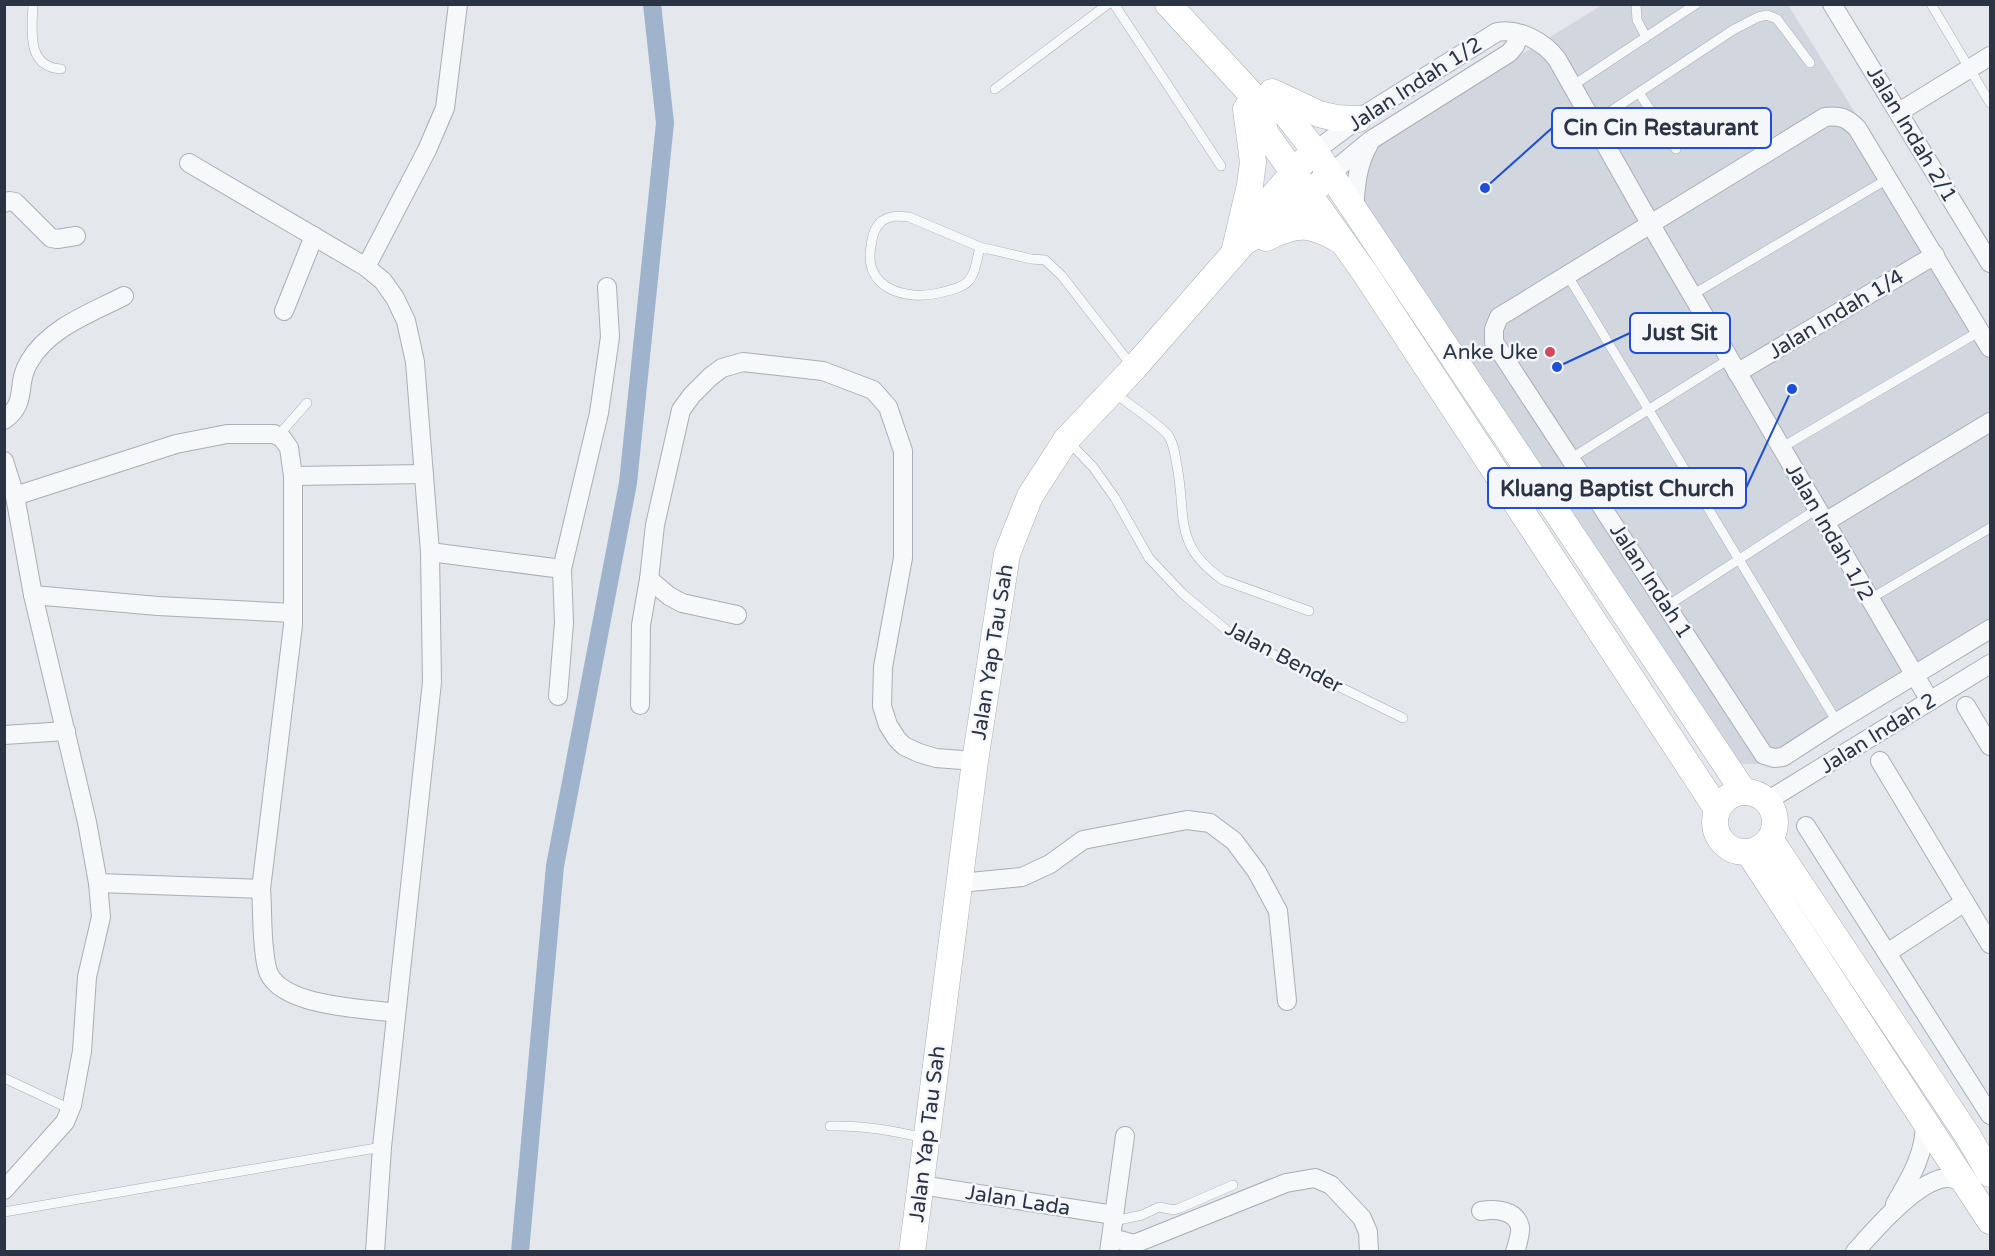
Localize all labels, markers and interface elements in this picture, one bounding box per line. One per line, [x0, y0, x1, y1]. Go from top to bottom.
street label: Jalan Indah 1/2 [1344, 32, 1487, 137]
street label: Jalan Indah 2/1 [1861, 62, 1962, 207]
callout: Cin Cin Restaurant [1552, 108, 1771, 148]
text: Cin Cin Restaurant [1564, 115, 1759, 141]
street label: Jalan Indah 1/4 [1764, 264, 1908, 365]
callout: Just Sit [1630, 313, 1730, 353]
text: Just Sit [1641, 320, 1718, 346]
place label: Anke Uke [1442, 340, 1538, 365]
marker: Anke Uke [1543, 345, 1557, 359]
street label: Jalan Indah 1/2 [1780, 459, 1879, 605]
callout: Kluang Baptist Church [1488, 468, 1746, 508]
text: Kluang Baptist Church [1500, 476, 1734, 502]
street label: Jalan Indah 1 [1604, 519, 1697, 643]
street label: Jalan Yap Tau Sah [966, 562, 1019, 742]
street label: Jalan Bender [1221, 616, 1347, 699]
street label: Jalan Indah 2 [1816, 688, 1941, 779]
street label: Jalan Yap Tau Sah [904, 1044, 951, 1224]
street label: Jalan Lada [964, 1180, 1072, 1221]

